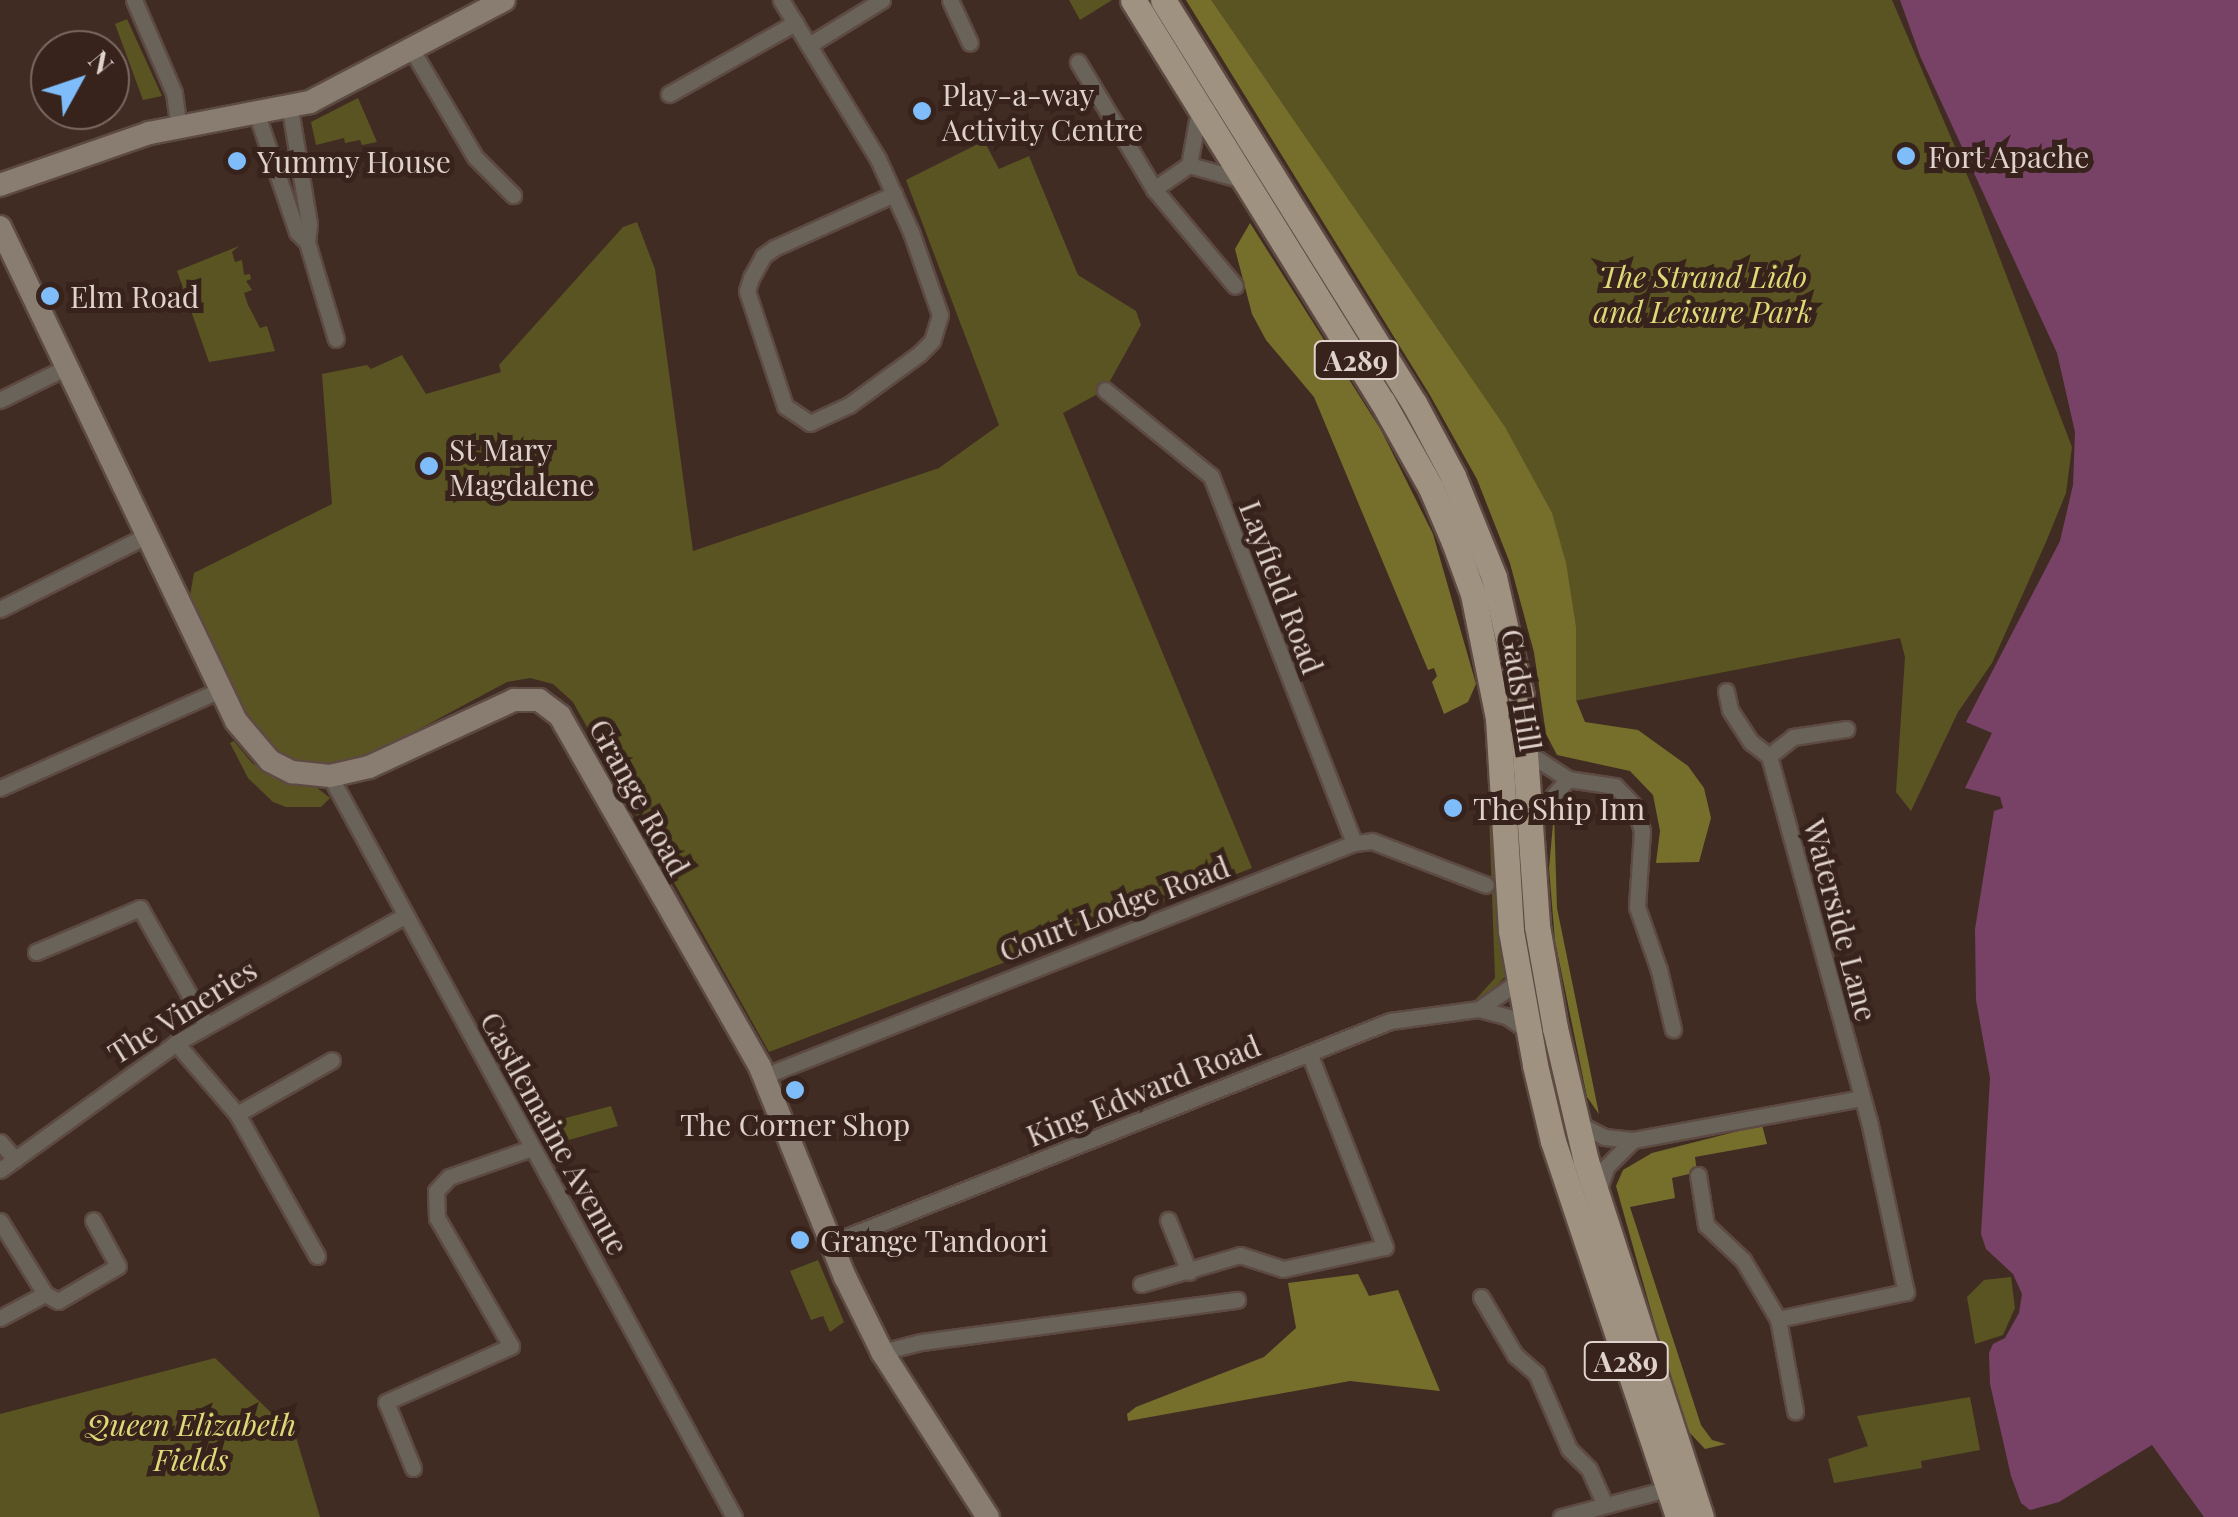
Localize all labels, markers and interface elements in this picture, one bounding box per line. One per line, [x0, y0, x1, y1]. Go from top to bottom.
north arrow [30, 30, 130, 130]
text: N [81, 42, 123, 81]
place label: Play-a-way Activity Centre [942, 76, 1144, 146]
marker: Play-a-way Activity Centre [911, 100, 933, 122]
place label: Fort Apache [1928, 138, 2091, 174]
place label: Yummy House [257, 143, 452, 179]
marker: Fort Apache [1893, 143, 1919, 169]
marker: Yummy House [226, 150, 248, 172]
park label: The Strand Lido and Leisure Park [1594, 258, 1812, 328]
place label: Elm Road [70, 278, 199, 314]
marker: Elm Road [39, 285, 61, 307]
road number: A289 [1314, 337, 1398, 383]
place label: St Mary Magdalene [449, 431, 594, 502]
marker: St Mary Magdalene [418, 455, 440, 477]
street label: Layfield Road [1232, 495, 1332, 679]
street label: Gads Hill [1495, 627, 1549, 753]
street label: Grange Road [582, 712, 698, 882]
place label: The Ship Inn [1473, 790, 1645, 826]
marker: The Ship Inn [1442, 797, 1464, 819]
street label: Waterside Lane [1797, 815, 1885, 1025]
street label: Court Lodge Road [994, 847, 1234, 969]
street label: The Vineries [101, 951, 263, 1071]
street label: Castlemaine Avenue [473, 1005, 637, 1261]
street label: King Edward Road [1021, 1027, 1265, 1153]
marker: The Corner Shop [784, 1079, 806, 1101]
place label: The Corner Shop [680, 1106, 910, 1142]
place label: Grange Tandoori [820, 1222, 1049, 1258]
marker: Grange Tandoori [789, 1229, 811, 1251]
road number: A289 [1584, 1338, 1668, 1384]
park label: Queen Elizabeth Fields [86, 1406, 296, 1476]

